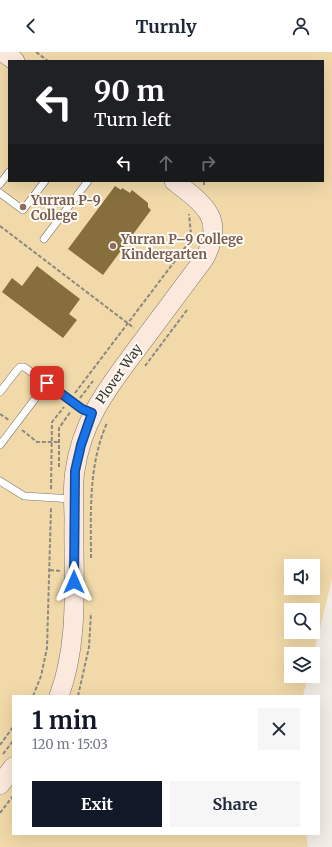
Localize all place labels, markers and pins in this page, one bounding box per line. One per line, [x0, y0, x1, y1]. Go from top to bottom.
place label: Yurran P-9 College [30, 192, 101, 224]
marker: Yurran P-9 College [18, 202, 28, 212]
place label: Yurran P–9 College Kindergarten [120, 231, 243, 263]
marker: Yurran P–9 College Kindergarten [108, 241, 118, 251]
pin [30, 366, 64, 400]

